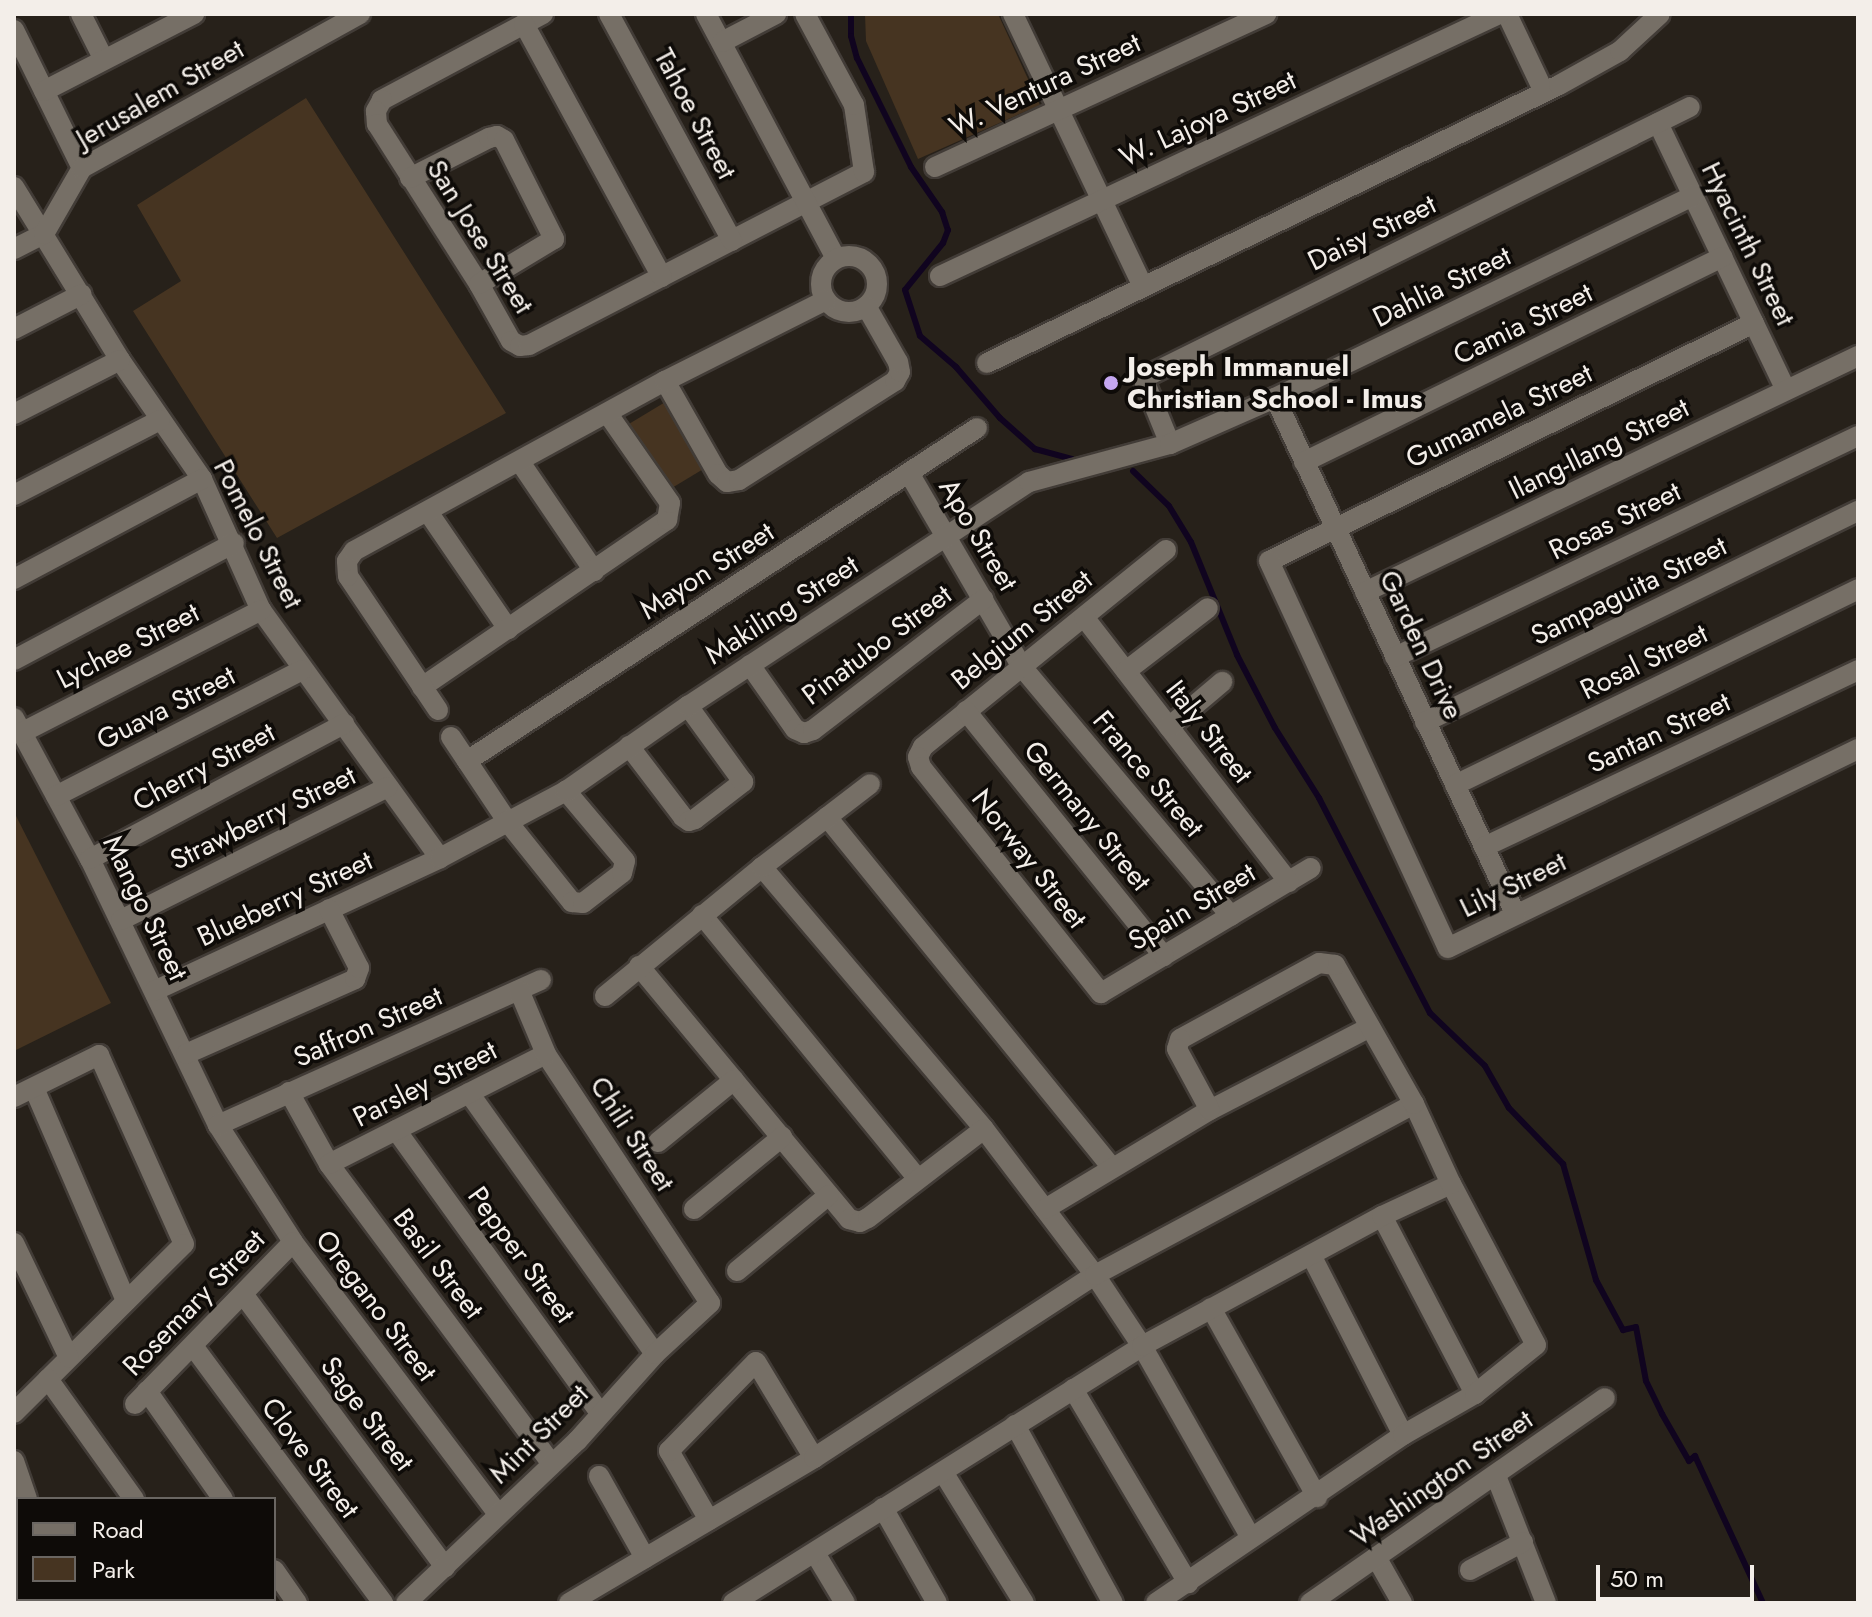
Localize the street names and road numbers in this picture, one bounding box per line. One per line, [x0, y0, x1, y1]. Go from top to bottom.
street label: W. Ventura Street [944, 26, 1146, 144]
street label: Jerusalem Street [70, 32, 250, 156]
street label: Tahoe Street [647, 43, 743, 185]
street label: W. Lajoya Street [1115, 63, 1301, 175]
street label: San Jose Street [419, 154, 541, 320]
street label: Hyacinth Street [1694, 157, 1802, 331]
street label: Daisy Street [1302, 188, 1442, 278]
street label: Dahlia Street [1367, 239, 1517, 335]
street label: Camia Street [1448, 276, 1598, 372]
street label: Gumamela Street [1400, 356, 1598, 476]
street label: Ilang-Ilang Street [1504, 391, 1694, 507]
street label: Pomelo Street [206, 454, 310, 614]
street label: Apo Street [931, 473, 1025, 597]
street label: Rosas Street [1544, 475, 1686, 567]
street label: Mayon Street [634, 515, 780, 627]
street label: Sampaguita Street [1526, 529, 1732, 653]
street label: Makiling Street [699, 548, 865, 672]
street label: Belgium Street [945, 563, 1099, 697]
street label: Garden Drive [1372, 565, 1470, 725]
street label: Pinatubo Street [796, 578, 958, 712]
street label: Lychee Street [51, 596, 205, 696]
street label: Rosal Street [1575, 617, 1713, 707]
street label: Guava Street [91, 659, 241, 757]
street label: Italy Street [1159, 674, 1259, 790]
street label: Santan Street [1582, 685, 1736, 781]
street label: France Street [1086, 704, 1210, 844]
street label: Cherry Street [127, 716, 281, 818]
street label: Germany Street [1016, 734, 1158, 898]
street label: Strawberry Street [165, 759, 361, 877]
street label: Norway Street [964, 783, 1094, 935]
street label: Mango Street [95, 830, 195, 986]
street label: Blueberry Street [192, 844, 378, 954]
street label: Lily Street [1454, 845, 1572, 925]
street label: Spain Street [1123, 856, 1261, 958]
street label: Saffron Street [288, 979, 448, 1075]
street label: Parsley Street [348, 1033, 502, 1135]
street label: Chili Street [582, 1070, 682, 1198]
street label: Pepper Street [460, 1180, 582, 1330]
street label: Basil Street [386, 1202, 490, 1326]
street label: Rosemary Street [116, 1223, 272, 1383]
street label: Oregano Street [308, 1224, 444, 1388]
street label: Sage Street [313, 1350, 421, 1478]
street label: Mint Street [482, 1377, 596, 1491]
street label: Clove Street [254, 1391, 366, 1525]
street label: Washington Street [1345, 1403, 1539, 1553]

